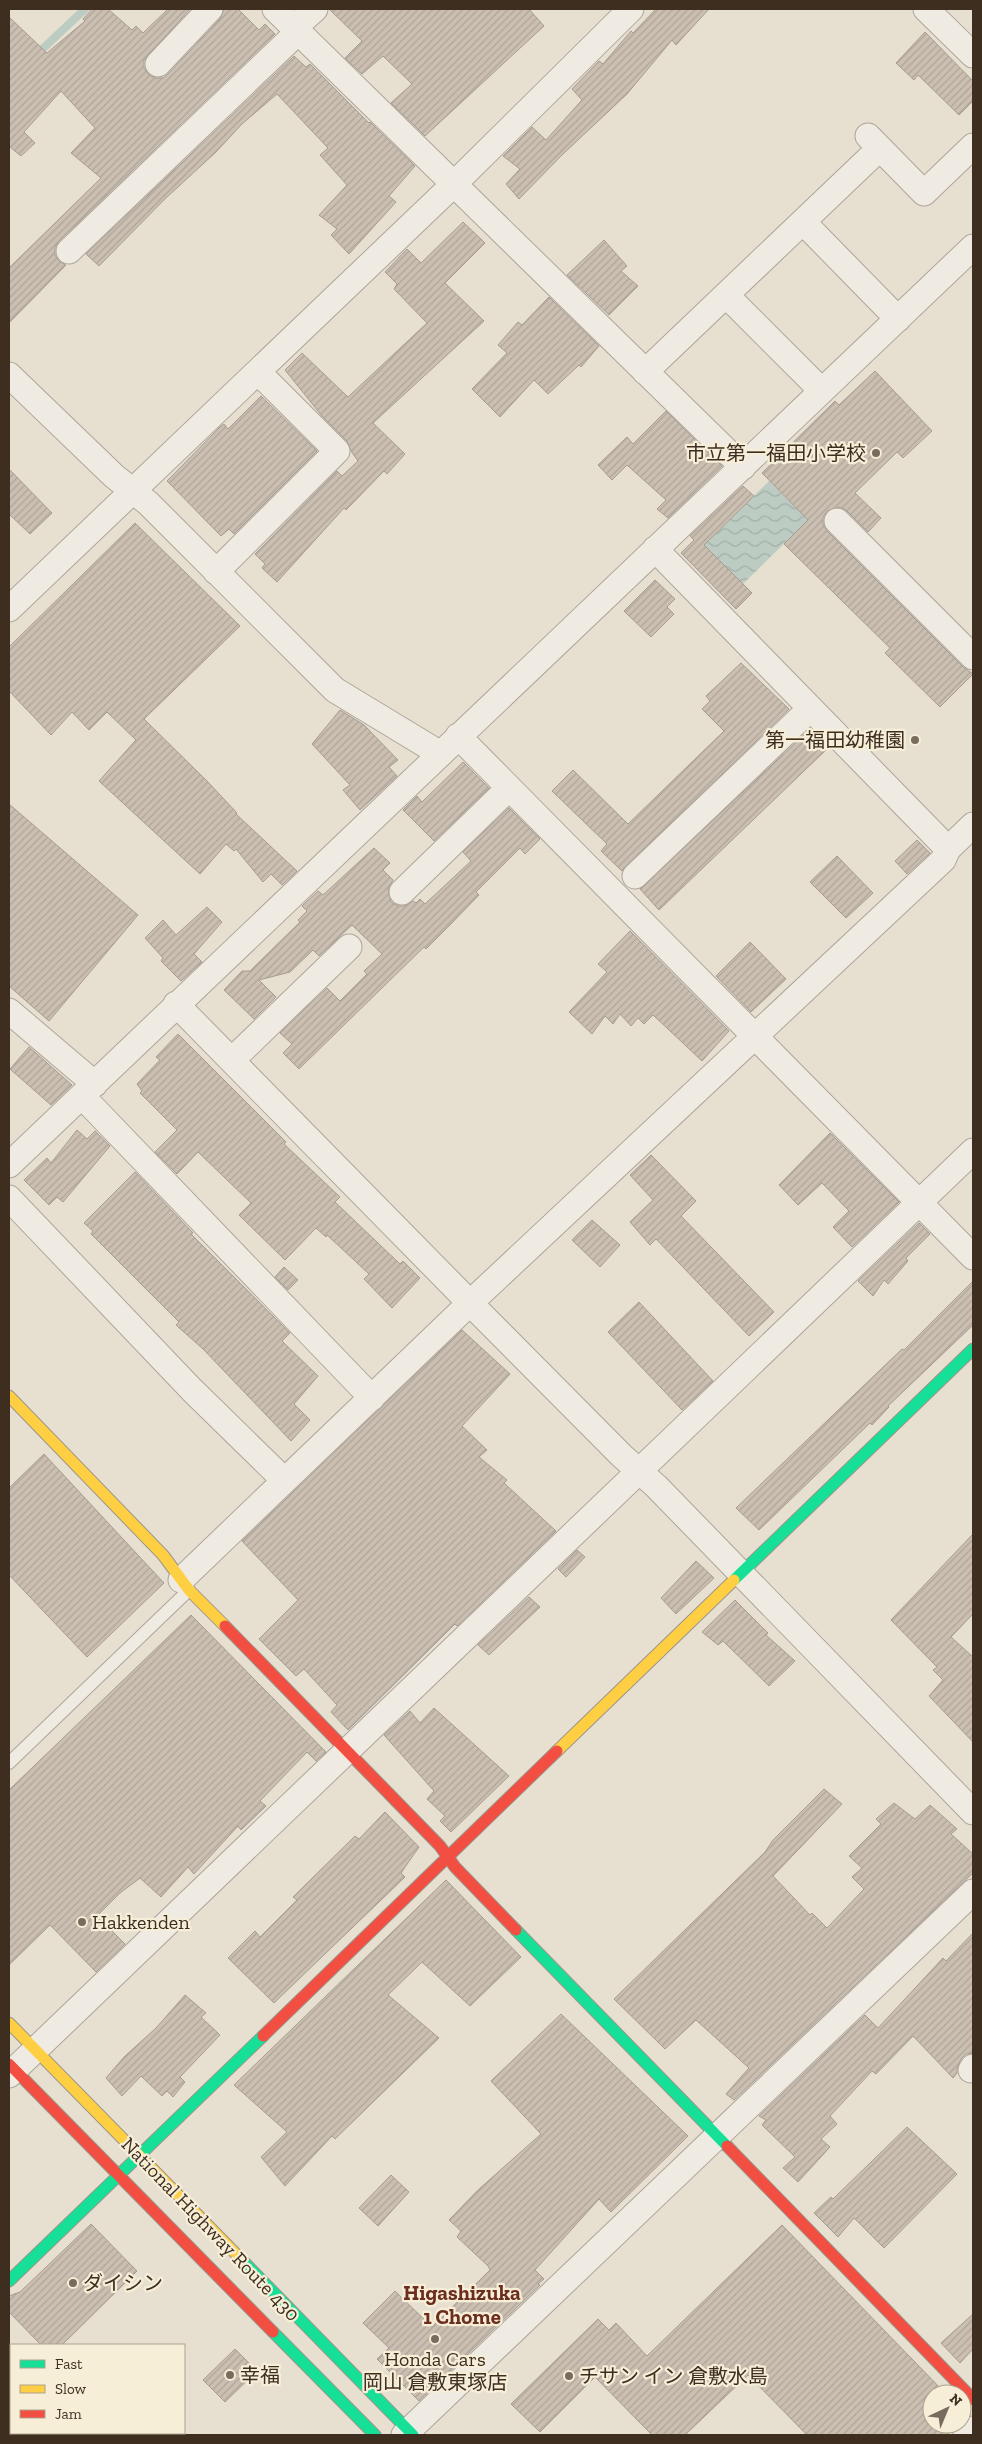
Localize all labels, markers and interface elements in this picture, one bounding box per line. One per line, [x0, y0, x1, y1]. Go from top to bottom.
place label: 市立第一福田小学校 [686, 441, 866, 465]
marker: 市立第一福田小学校 [870, 447, 882, 459]
place label: 第一福田幼稚園 [765, 728, 905, 752]
marker: 第一福田幼稚園 [909, 734, 921, 746]
place label: Hakkenden [92, 1910, 190, 1934]
marker: Hakkenden [76, 1916, 88, 1928]
street label: National Highway Route 430 [117, 2132, 305, 2326]
place label: ダイシン [83, 2271, 163, 2295]
marker: ダイシン [67, 2277, 79, 2289]
district label: Higashizuka 1 Chome [403, 2280, 521, 2329]
marker: Honda Cars 岡山 倉敷東塚店 [429, 2333, 441, 2345]
legend [10, 2344, 185, 2434]
place label: Honda Cars 岡山 倉敷東塚店 [363, 2347, 507, 2394]
text: Fast [55, 2355, 83, 2373]
place label: 幸福 [240, 2363, 280, 2387]
place label: チサン イン 倉敷水島 [579, 2364, 768, 2388]
marker: 幸福 [224, 2369, 236, 2381]
marker: チサン イン 倉敷水島 [563, 2370, 575, 2382]
text: Slow [55, 2380, 87, 2398]
north arrow [922, 2384, 972, 2434]
text: N [946, 2390, 966, 2410]
text: Jam [55, 2405, 82, 2423]

